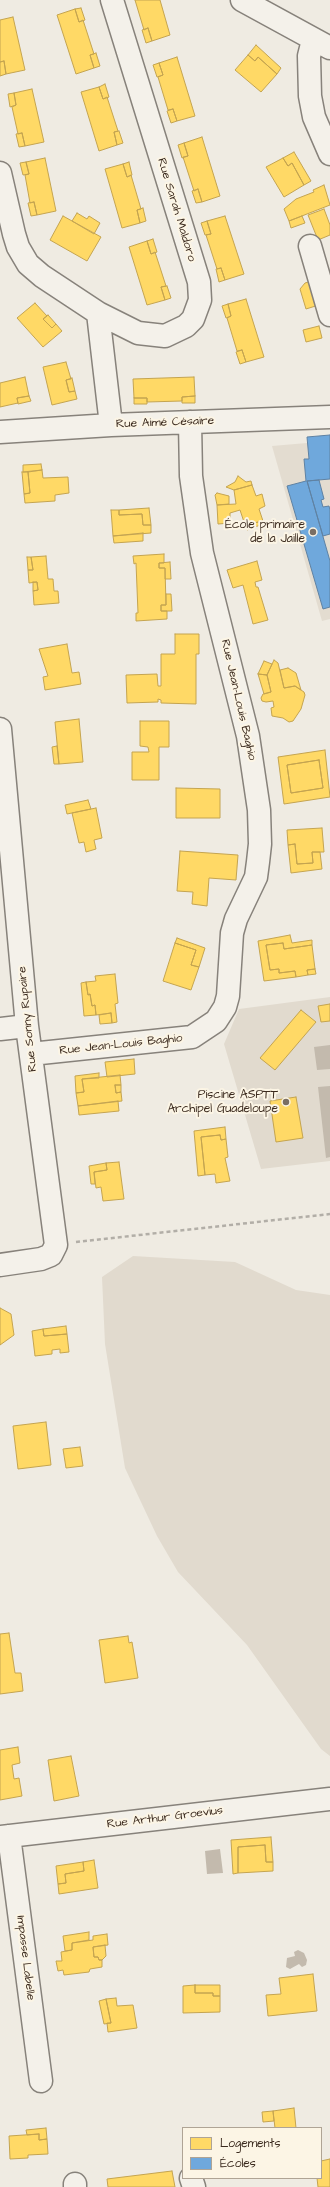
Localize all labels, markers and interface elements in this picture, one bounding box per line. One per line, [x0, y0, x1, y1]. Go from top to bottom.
street label: Rue Sarah Maldoro [153, 157, 199, 263]
street label: Rue Aimé Césaire [116, 414, 214, 432]
place label: École primaire de la Jaille [225, 518, 305, 546]
marker: École primaire de la Jaille [308, 527, 318, 537]
street label: Rue Jean-Louis Baghio [217, 638, 259, 762]
street label: Rue Sonny Rupaire [15, 965, 41, 1073]
street label: Rue Jean-Louis Baghio [59, 1031, 183, 1059]
place label: Piscine ASPTT Archipel Guadeloupe [167, 1088, 278, 1116]
marker: Piscine ASPTT Archipel Guadeloupe [281, 1097, 291, 1107]
street label: Rue Arthur Groevius [106, 1804, 224, 1832]
street label: Impasse Labelle [13, 1915, 37, 2001]
legend [182, 2127, 322, 2179]
text: Logements [220, 2135, 280, 2152]
text: Écoles [220, 2155, 256, 2172]

